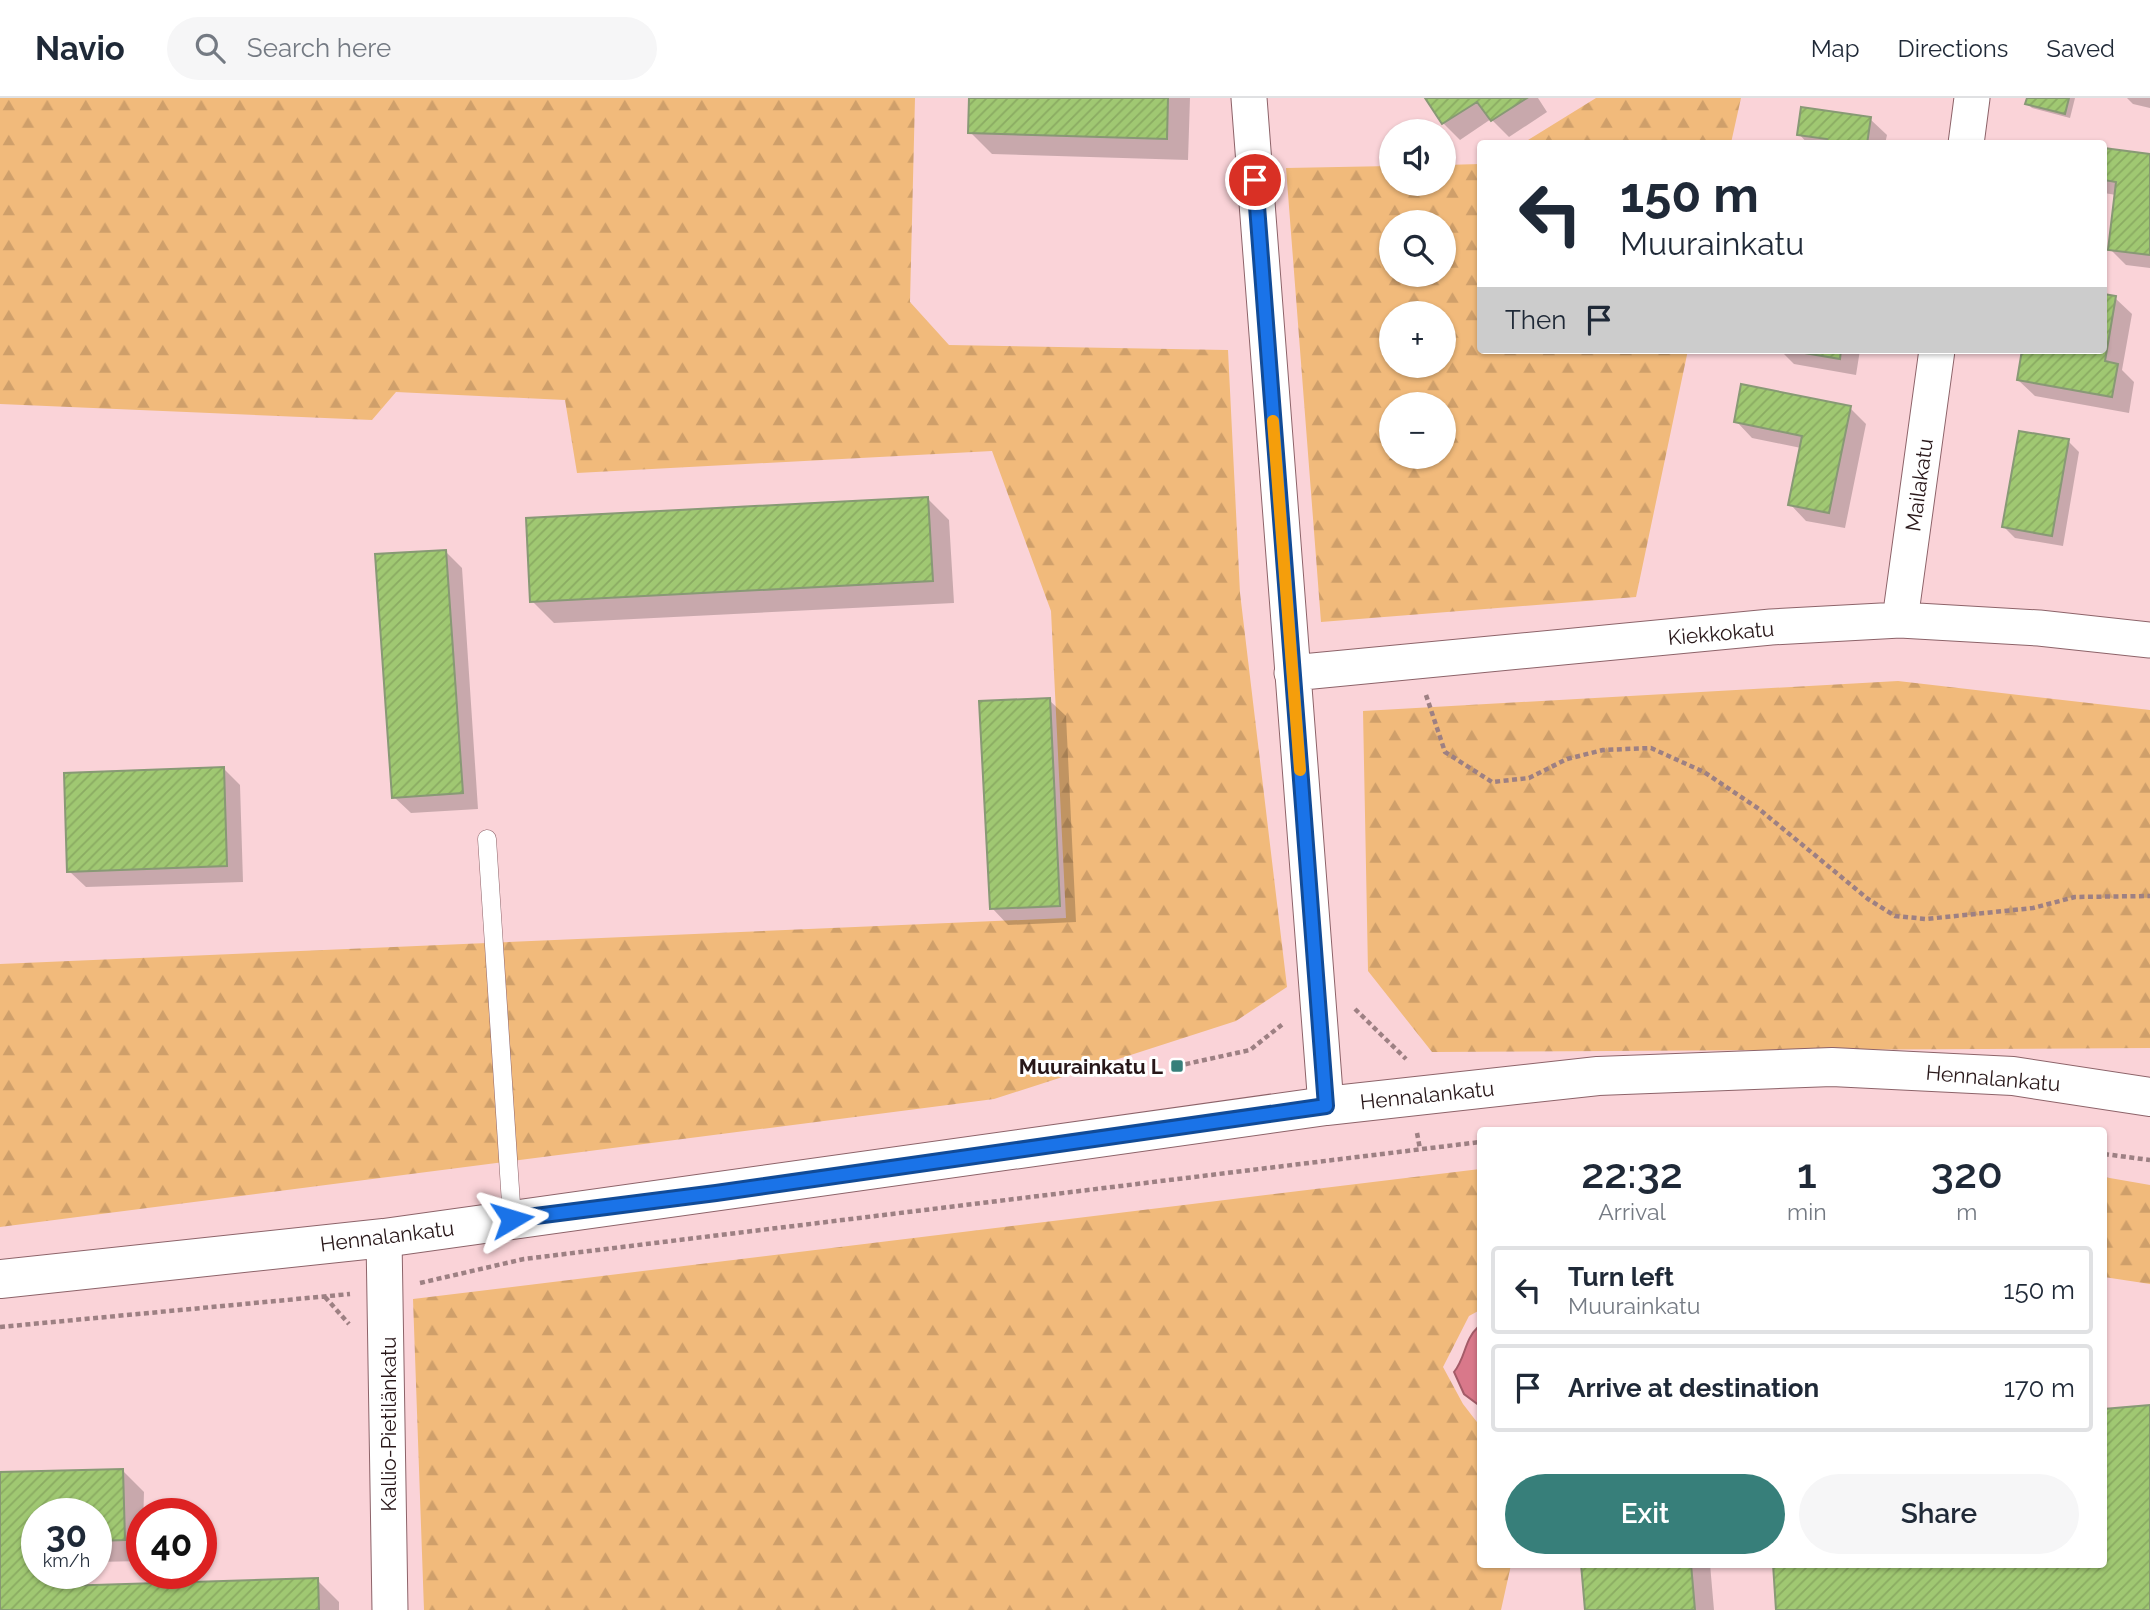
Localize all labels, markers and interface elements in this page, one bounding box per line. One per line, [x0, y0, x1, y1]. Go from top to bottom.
search box [167, 17, 657, 80]
text: Navio [35, 29, 125, 68]
icon: search [191, 29, 229, 67]
text: Search here [247, 33, 391, 63]
text: Map [1811, 34, 1860, 63]
text: Directions [1898, 34, 2008, 63]
text: Saved [2046, 34, 2115, 63]
map controls [1379, 119, 1456, 469]
button: sound [1379, 119, 1456, 196]
pin [1225, 150, 1285, 210]
icon: arrive [1236, 161, 1274, 199]
text: 150 m [1620, 166, 1759, 223]
icon: left [1505, 168, 1596, 259]
button: search [1379, 210, 1456, 287]
text: Muurainkatu [1620, 225, 1804, 262]
button: + [1379, 301, 1456, 378]
icon: arrive [1580, 301, 1618, 339]
text: Then [1505, 305, 1566, 335]
button: − [1379, 392, 1456, 469]
street label: Mailakatu [1900, 437, 1938, 533]
street label: Kiekkokatu [1667, 616, 1775, 650]
place label: Muurainkatu L [1019, 1054, 1164, 1079]
marker: Muurainkatu L [1169, 1058, 1185, 1074]
street label: Hennalankatu [1925, 1060, 2061, 1096]
street label: Hennalankatu [1359, 1076, 1495, 1114]
text: 22:32 [1581, 1149, 1683, 1198]
text: 1 [1797, 1149, 1817, 1198]
text: 320 [1931, 1149, 2003, 1198]
position arrow [475, 1182, 549, 1256]
text: Arrival [1598, 1198, 1666, 1225]
text: min [1787, 1198, 1827, 1225]
text: m [1956, 1198, 1977, 1225]
street label: Hennalankatu [319, 1215, 455, 1257]
text: Turn left [1568, 1262, 1674, 1292]
icon: left [1509, 1271, 1547, 1309]
text: 150 m [2003, 1275, 2075, 1305]
text: Muurainkatu [1568, 1292, 1700, 1319]
street label: Kallio-Pietilänkatu [376, 1336, 401, 1512]
icon: arrive [1509, 1369, 1547, 1407]
text: Arrive at destination [1568, 1373, 1819, 1403]
text: 170 m [2004, 1373, 2075, 1403]
button: Exit [1505, 1474, 1785, 1554]
button: Share [1799, 1474, 2079, 1554]
speed limit sign: 40 [126, 1498, 217, 1589]
text: 30 [46, 1514, 87, 1555]
text: km/h [43, 1550, 90, 1571]

